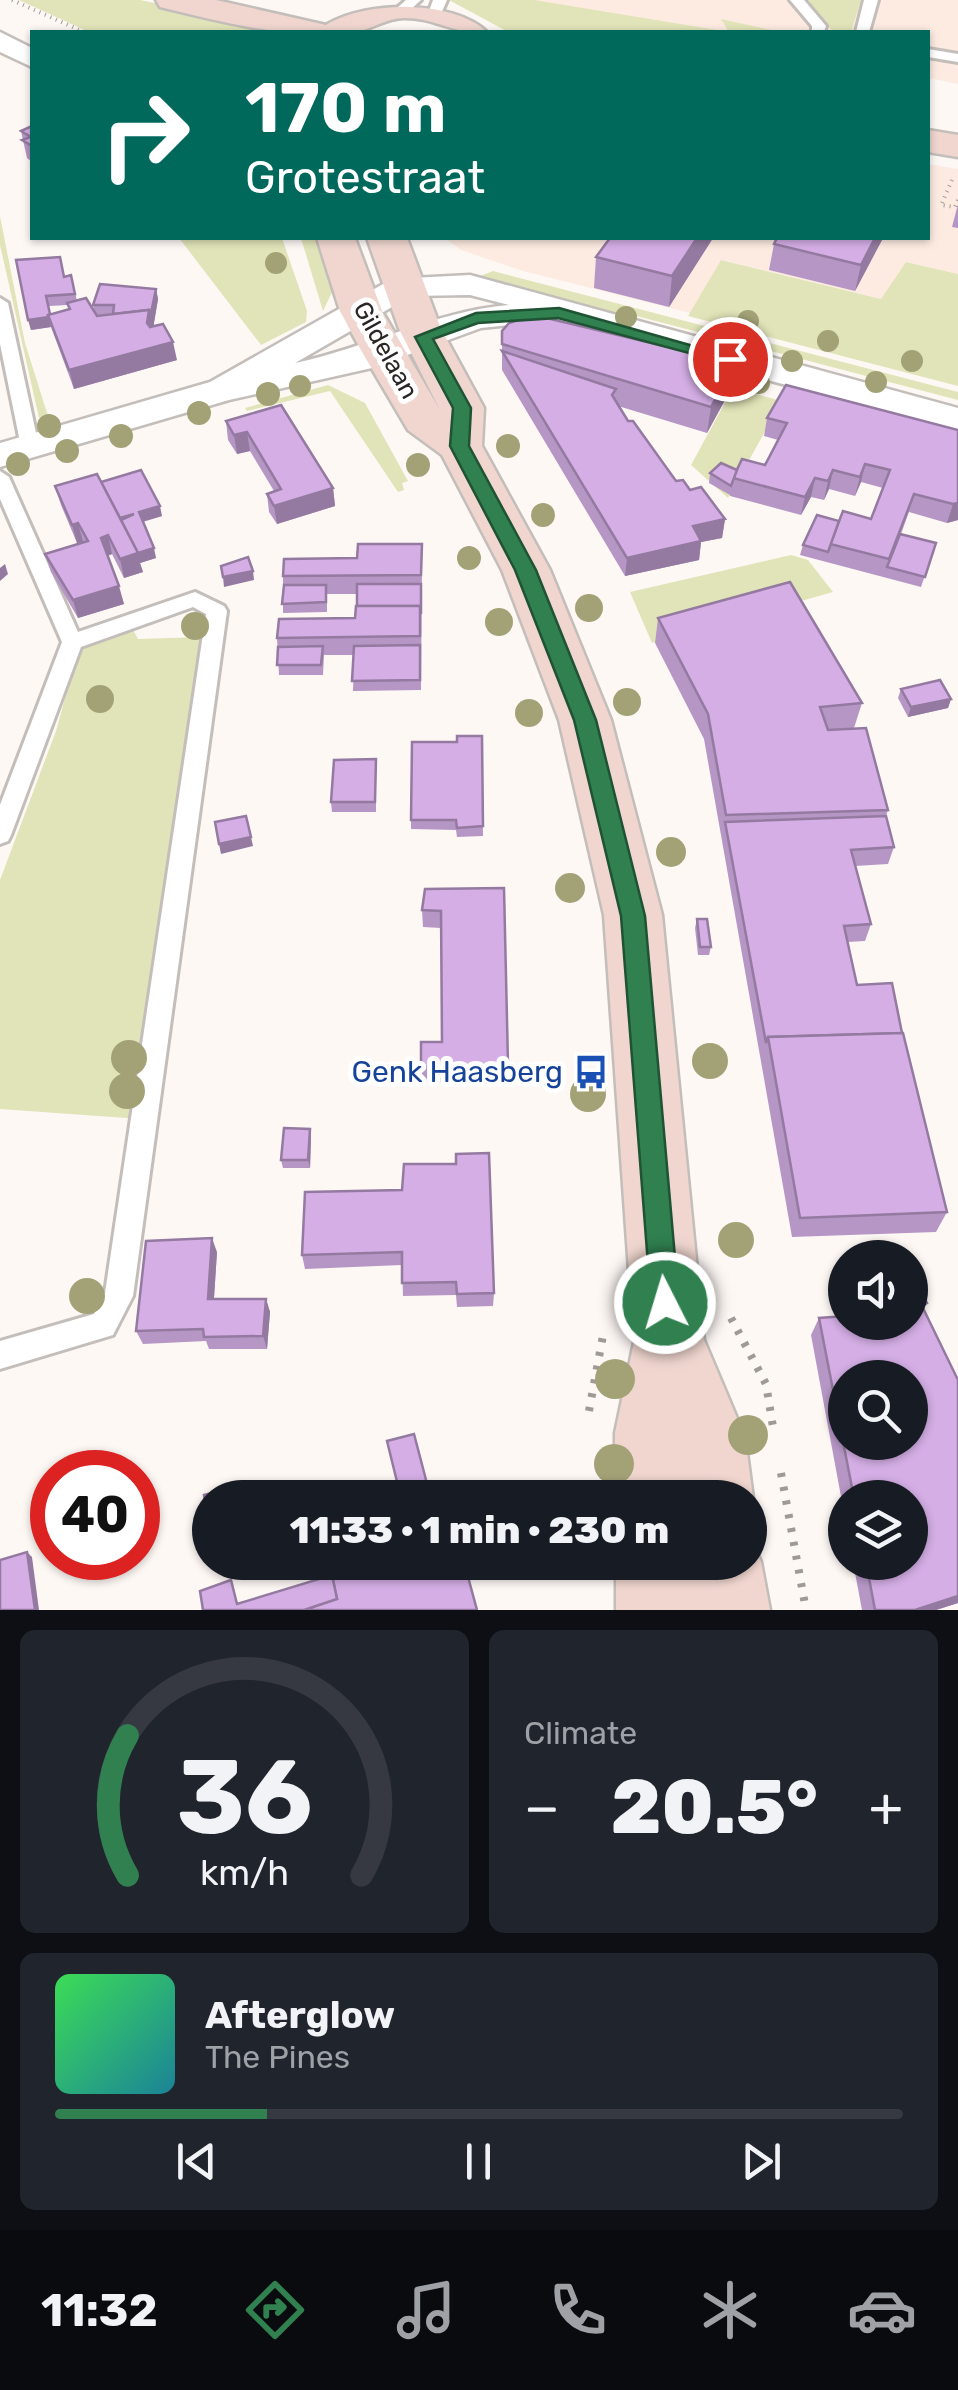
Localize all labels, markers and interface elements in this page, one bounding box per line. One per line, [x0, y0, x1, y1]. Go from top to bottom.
text: 170 m [245, 67, 447, 150]
icon: right [80, 70, 210, 200]
text: Grotestraat [245, 151, 485, 204]
street label: Gildelaan [347, 296, 425, 404]
pin [688, 317, 773, 402]
icon: arrive [703, 332, 758, 387]
bus stop icon: Genk Haasberg [572, 1053, 610, 1091]
place label: Genk Haasberg [352, 1054, 563, 1090]
map controls [828, 1240, 928, 1580]
button: sound [828, 1240, 928, 1340]
position arrow [613, 1251, 717, 1355]
button: search [828, 1360, 928, 1460]
speed limit sign: 40 [30, 1450, 160, 1580]
button: layers [828, 1480, 928, 1580]
text: 11:33 · 1 min · 230 m [290, 1507, 669, 1553]
text: Climate [524, 1714, 637, 1752]
text: 36 [176, 1736, 313, 1859]
text: 20.5° [611, 1763, 818, 1852]
text: − [524, 1775, 560, 1840]
text: + [869, 1775, 903, 1840]
text: km/h [200, 1852, 289, 1894]
text: Afterglow [205, 1992, 395, 2038]
text: The Pines [205, 2038, 350, 2076]
icon: previous [169, 2134, 224, 2189]
icon: pause [451, 2134, 506, 2189]
icon: next [734, 2134, 789, 2189]
icon: directions [240, 2275, 310, 2345]
icon: music [391, 2275, 461, 2345]
icon: phone [543, 2275, 613, 2345]
icon: climate [695, 2275, 765, 2345]
icon: car [847, 2275, 917, 2345]
text: 11:32 [41, 2284, 158, 2337]

